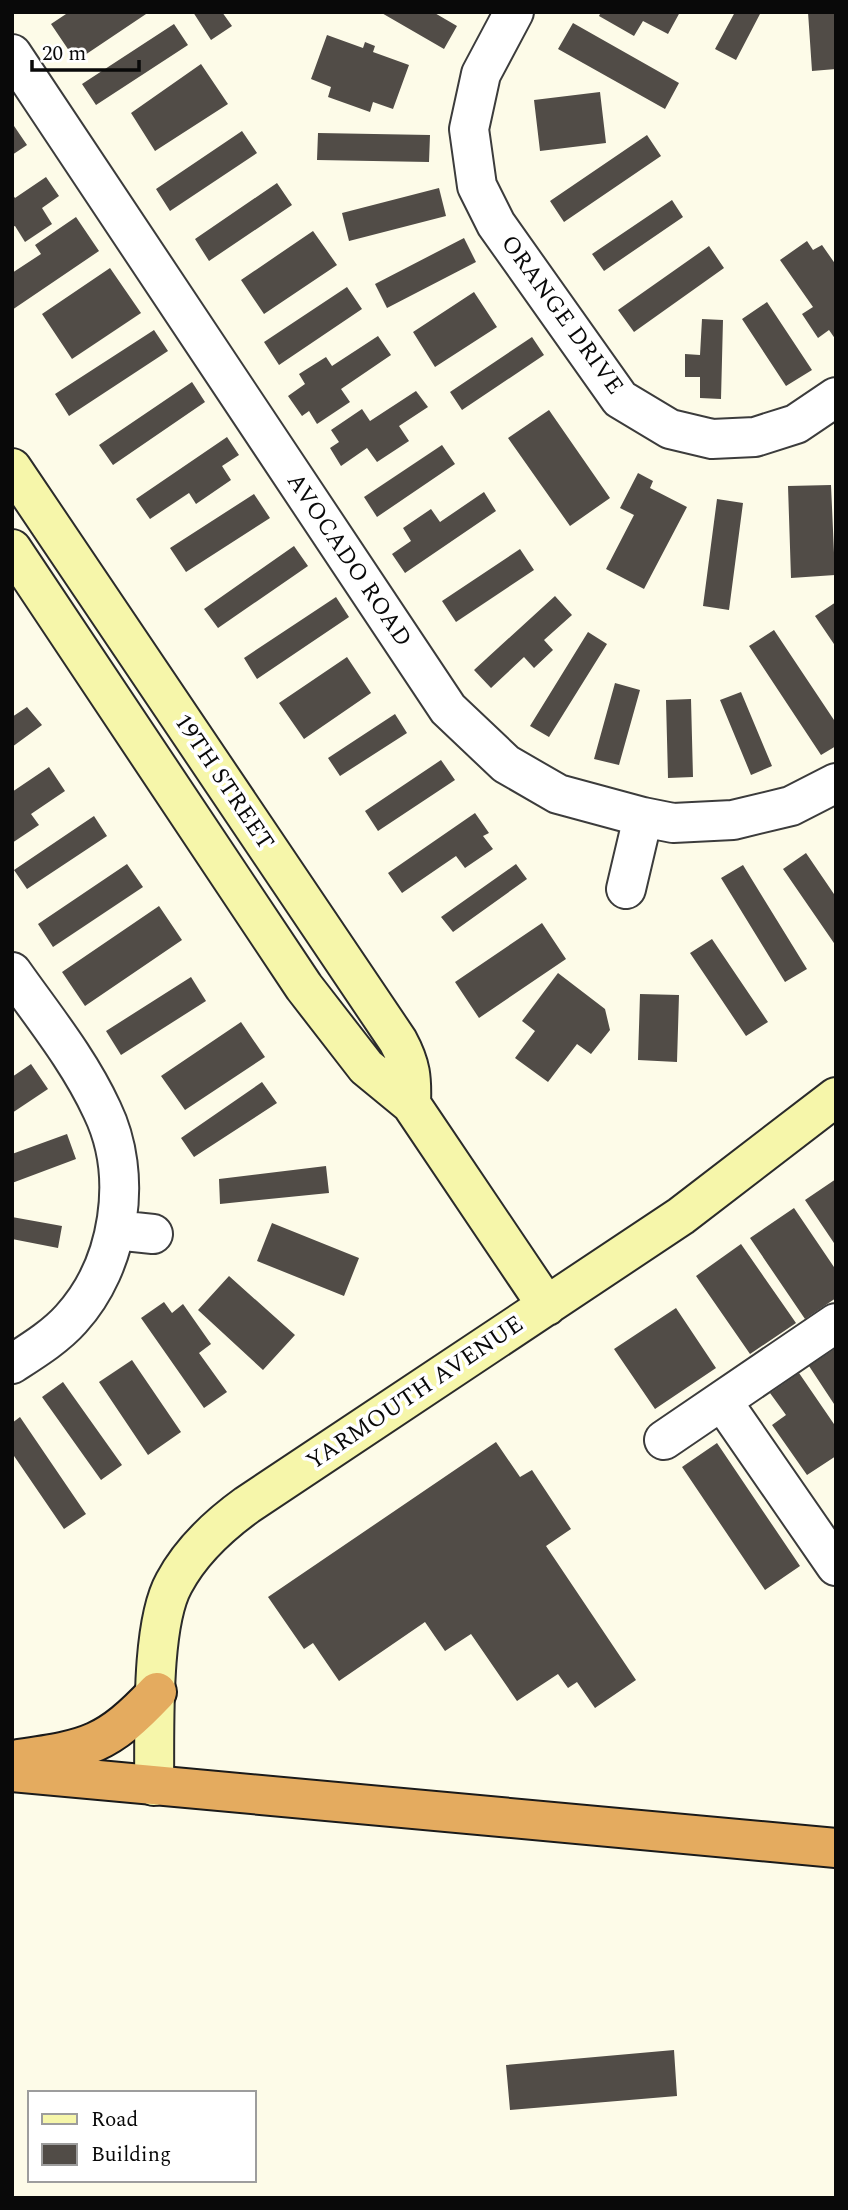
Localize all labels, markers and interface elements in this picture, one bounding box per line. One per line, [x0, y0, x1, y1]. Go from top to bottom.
scale bar [32, 28, 138, 72]
text: 20 m [42, 38, 86, 70]
street label: ORANGE DRIVE [492, 228, 632, 402]
street label: AVOCADO ROAD [277, 466, 421, 654]
street label: 19TH STREET [165, 706, 283, 858]
street label: YARMOUTH AVENUE [299, 1307, 531, 1479]
legend [28, 2091, 256, 2182]
text: Road [91, 2104, 138, 2136]
text: Building [91, 2139, 171, 2171]

